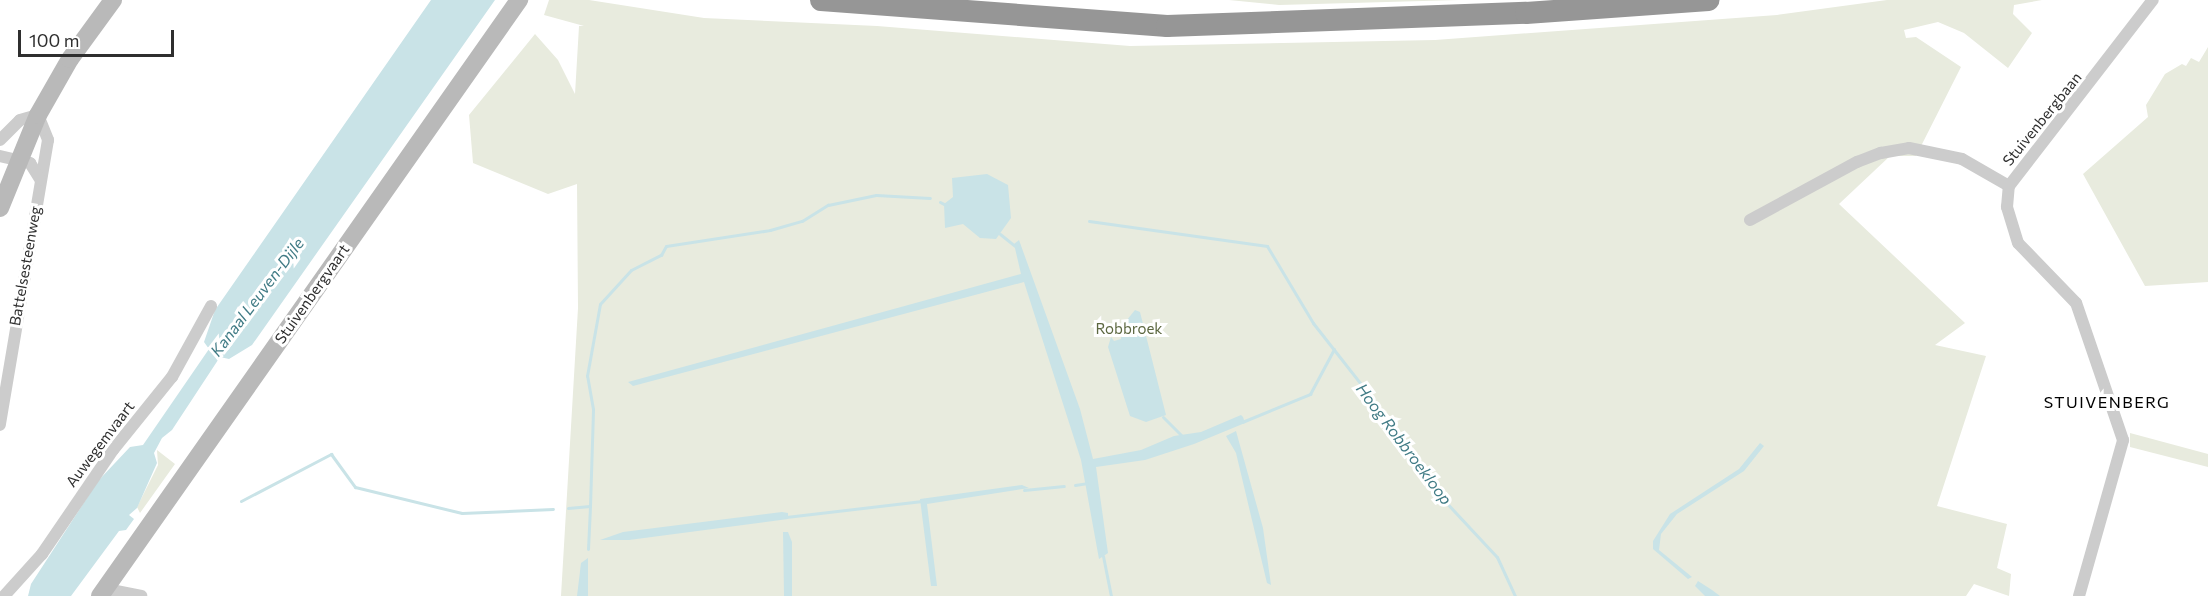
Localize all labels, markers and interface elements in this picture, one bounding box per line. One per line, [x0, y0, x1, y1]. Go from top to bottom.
scale bar [21, 18, 177, 56]
text: 100 m [29, 29, 79, 51]
street label: Stuivenbergbaan [1999, 69, 2085, 169]
street label: Battelsesteenweg [6, 205, 44, 327]
water label: Kanaal Leuven-Dijle [206, 234, 308, 360]
street label: Stuivenbergvaart [271, 241, 353, 347]
park label: Robbroek [1095, 320, 1163, 338]
water label: Hoog Robbroekloop [1352, 380, 1456, 508]
district label: STUIVENBERG [2044, 392, 2170, 412]
street label: Auwegemvaart [62, 398, 138, 490]

